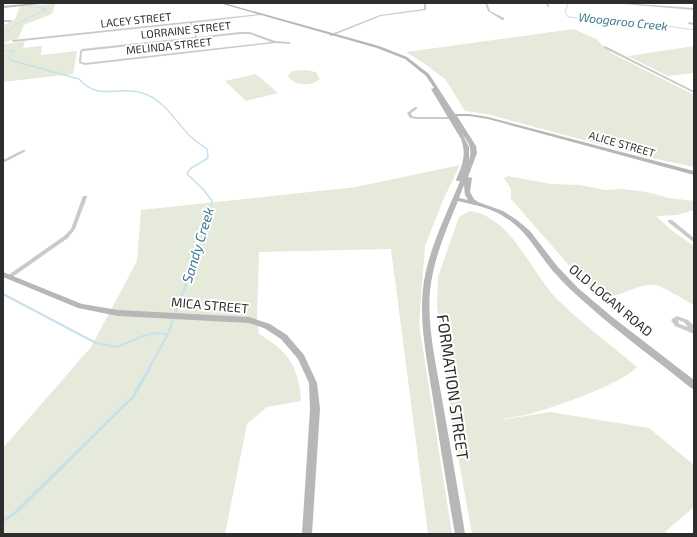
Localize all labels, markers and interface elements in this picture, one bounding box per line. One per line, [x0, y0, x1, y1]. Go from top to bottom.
street label: LACEY STREET [100, 9, 173, 30]
water label: Woogaroo Creek [578, 9, 669, 33]
street label: LORRAINE STREET [140, 18, 232, 41]
street label: MELINDA STREET [125, 34, 213, 56]
street label: ALICE STREET [587, 128, 657, 159]
water label: Sandy Creek [178, 205, 217, 285]
street label: OLD LOGAN ROAD [566, 261, 656, 339]
street label: MICA STREET [171, 294, 250, 316]
street label: FORMATION STREET [434, 313, 473, 461]

